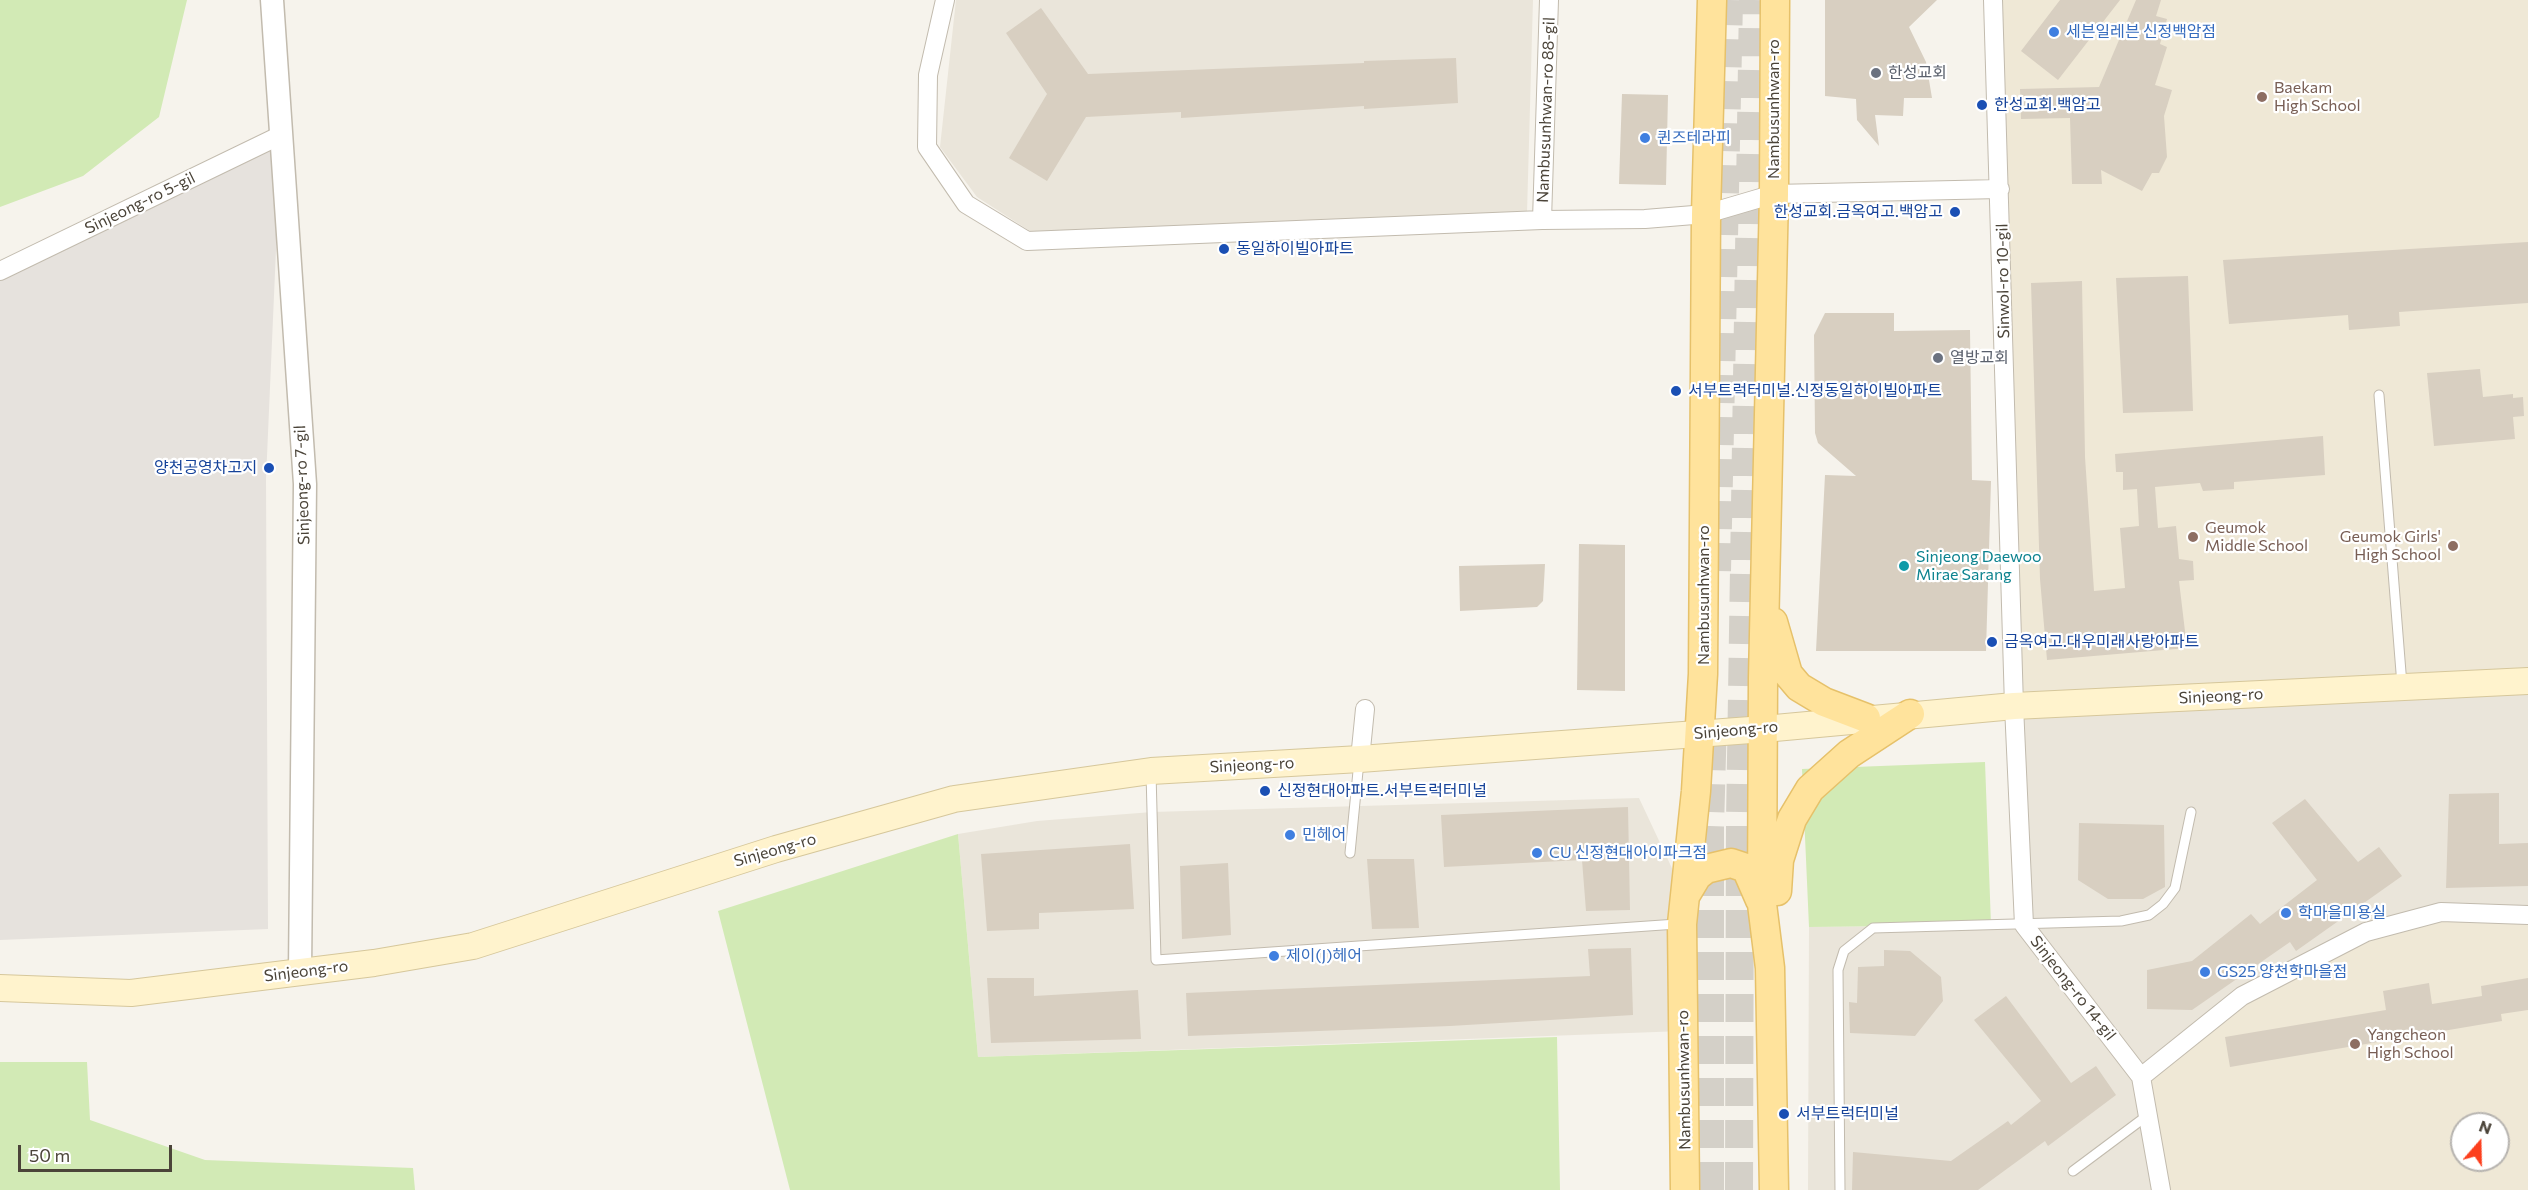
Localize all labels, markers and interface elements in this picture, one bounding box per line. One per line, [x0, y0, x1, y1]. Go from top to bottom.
street label: Nambusunhwan-ro 88-gil [1533, 17, 1559, 203]
place label: 세븐일레븐 신정백암점 [2066, 22, 2216, 42]
marker: 세븐일레븐 신정백암점 [2047, 25, 2061, 39]
street label: Nambusunhwan-ro [1764, 39, 1784, 179]
place label: 한성교회 [1888, 63, 1947, 83]
marker: 한성교회 [1869, 66, 1883, 80]
place label: Baekam High School [2274, 78, 2361, 116]
marker: Baekam High School [2255, 90, 2269, 104]
place label: 한성교회.백암고 [1994, 95, 2101, 115]
marker: 한성교회.백암고 [1975, 98, 1989, 112]
place label: 퀸즈테라피 [1657, 128, 1731, 148]
marker: 퀸즈테라피 [1638, 131, 1652, 145]
street label: Sinjeong-ro 5-gil [82, 168, 198, 238]
place label: 한성교회.금옥여고.백암고 [1774, 202, 1943, 222]
marker: 한성교회.금옥여고.백암고 [1948, 205, 1962, 219]
street label: Sinwol-ro 10-gil [1992, 223, 2014, 339]
place label: 동일하이빌아파트 [1236, 239, 1354, 259]
marker: 동일하이빌아파트 [1217, 242, 1231, 256]
place label: 열방교회 [1950, 348, 2009, 368]
marker: 열방교회 [1931, 351, 1945, 365]
place label: 서부트럭터미널.신정동일하이빌아파트 [1688, 381, 1942, 401]
marker: 서부트럭터미널.신정동일하이빌아파트 [1669, 384, 1683, 398]
street label: Sinjeong-ro 7-gil [290, 425, 314, 545]
place label: 양천공영차고지 [154, 458, 257, 478]
marker: 양천공영차고지 [262, 461, 276, 475]
place label: Geumok Middle School [2205, 518, 2308, 556]
street label: Nambusunhwan-ro [1694, 525, 1714, 665]
place label: Geumok Girls' High School [2340, 527, 2441, 565]
marker: Geumok Middle School [2186, 530, 2200, 544]
marker: Geumok Girls' High School [2446, 539, 2460, 553]
place label: Sinjeong Daewoo Mirae Sarang [1916, 547, 2042, 585]
marker: Sinjeong Daewoo Mirae Sarang [1897, 559, 1911, 573]
place label: 금옥여고.대우미래사랑아파트 [2004, 632, 2199, 652]
marker: 금옥여고.대우미래사랑아파트 [1985, 635, 1999, 649]
street label: Sinjeong-ro [2178, 684, 2264, 708]
street label: Sinjeong-ro [1693, 717, 1779, 743]
street label: Sinjeong-ro [1209, 753, 1295, 777]
place label: 신정현대아파트.서부트럭터미널 [1277, 781, 1487, 801]
marker: 신정현대아파트.서부트럭터미널 [1258, 784, 1272, 798]
place label: 민헤어 [1302, 825, 1346, 845]
marker: 민헤어 [1283, 828, 1297, 842]
street label: Sinjeong-ro [732, 829, 818, 871]
place label: CU 신정현대아이파크점 [1549, 843, 1707, 863]
marker: CU 신정현대아이파크점 [1530, 846, 1544, 860]
place label: 학마을미용실 [2298, 903, 2386, 923]
marker: 학마을미용실 [2279, 906, 2293, 920]
street label: Sinjeong-ro 14-gil [2026, 932, 2120, 1044]
place label: 제이(J)헤어 [1286, 946, 1362, 966]
marker: 제이(J)헤어 [1267, 949, 1281, 963]
street label: Sinjeong-ro [263, 956, 349, 986]
place label: GS25 양천학마을점 [2217, 962, 2348, 982]
marker: GS25 양천학마을점 [2198, 965, 2212, 979]
street label: Nambusunhwan-ro [1673, 1010, 1695, 1150]
place label: Yangcheon High School [2367, 1025, 2454, 1063]
marker: Yangcheon High School [2348, 1037, 2362, 1051]
place label: 서부트럭터미널 [1796, 1104, 1899, 1124]
marker: 서부트럭터미널 [1777, 1107, 1791, 1121]
north arrow [2450, 1112, 2510, 1172]
text: N [2477, 1116, 2495, 1137]
scale bar [21, 1133, 176, 1171]
text: 50 m [29, 1144, 70, 1166]

